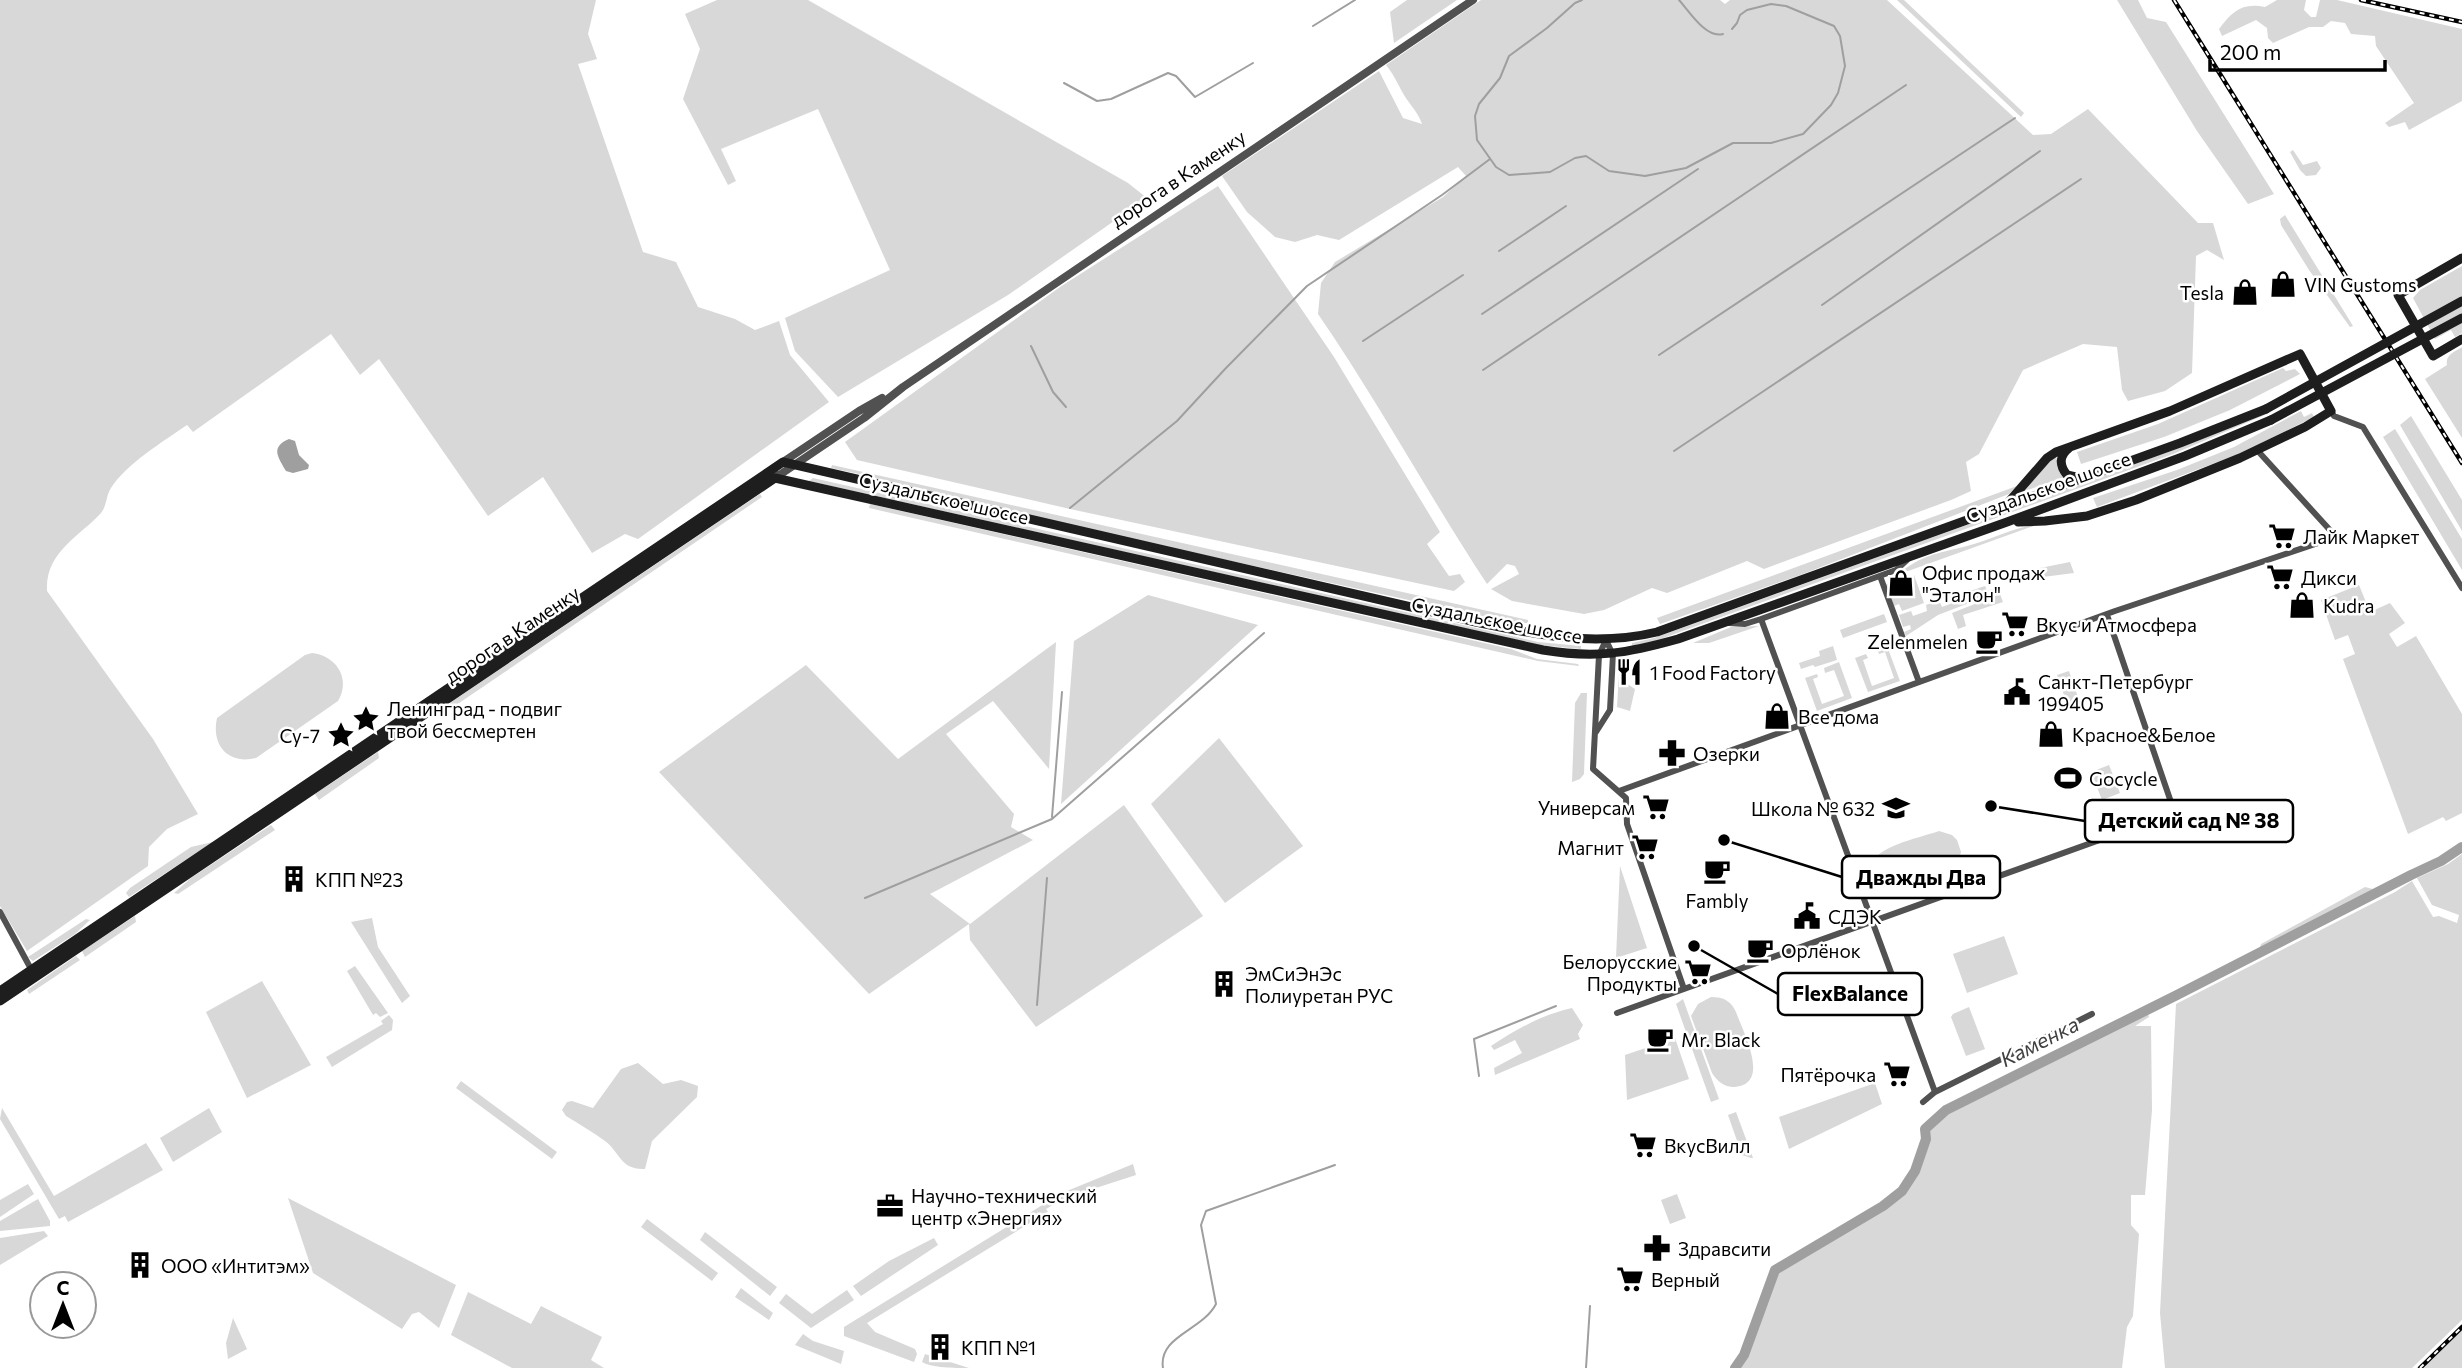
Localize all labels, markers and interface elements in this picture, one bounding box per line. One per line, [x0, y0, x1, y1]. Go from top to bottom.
scale bar [2210, 28, 2385, 72]
text: 200 m [2220, 39, 2281, 64]
street label: дорога в Каменку [1106, 124, 1250, 232]
shop icon: VIN Customs [2268, 269, 2298, 299]
place label: VIN Customs [2304, 273, 2417, 296]
shop icon: Tesla [2230, 277, 2260, 307]
place label: Tesla [2180, 281, 2224, 304]
street label: Суздальское шоссе [1963, 447, 2133, 527]
street label: Суздальское шоссе [857, 467, 1031, 529]
supermarket icon: Лайк Маркет [2267, 521, 2297, 551]
place label: Лайк Маркет [2303, 525, 2420, 548]
place label: Офис продаж "Эталон" [1922, 561, 2046, 606]
supermarket icon: Дикси [2265, 562, 2295, 592]
place label: Дикси [2301, 566, 2357, 589]
shop icon: Офис продаж "Эталон" [1886, 568, 1916, 598]
street label: дорога в Каменку [440, 580, 584, 688]
shop icon: Kudra [2287, 590, 2317, 620]
street label: Суздальское шоссе [1410, 592, 1584, 648]
place label: Kudra [2323, 594, 2374, 617]
supermarket icon: Вкус и Атмосфера [2000, 609, 2030, 639]
place label: Вкус и Атмосфера [2036, 613, 2197, 636]
cafe icon: Zelenmelen [1974, 626, 2004, 656]
place label: Zelenmelen [1867, 630, 1968, 653]
restaurant icon: 1 Food Factory [1614, 657, 1644, 687]
place label: 1 Food Factory [1650, 661, 1776, 684]
place label: Санкт-Петербург 199405 [2038, 670, 2193, 715]
public building icon: Санкт-Петербург 199405 [2002, 677, 2032, 707]
place label: Ленинград - подвиг твой бессмертен [387, 697, 562, 742]
shop icon: Все дома [1762, 701, 1792, 731]
place icon: Ленинград - подвиг твой бессмертен [351, 704, 381, 734]
place label: Все дома [1798, 705, 1879, 728]
shop icon: Красное&Белое [2036, 719, 2066, 749]
place icon: Су-7 [326, 720, 356, 750]
place label: Красное&Белое [2072, 723, 2216, 746]
place label: Су-7 [279, 724, 320, 747]
pharmacy icon: Озерки [1657, 738, 1687, 768]
place label: Озерки [1693, 742, 1760, 765]
sports icon: Gocycle [2053, 763, 2083, 793]
place label: Gocycle [2089, 767, 2157, 790]
supermarket icon: Универсам [1641, 792, 1671, 822]
school or university icon: Школа № 632 [1881, 793, 1911, 823]
place label: Универсам [1538, 796, 1635, 819]
place label: Школа № 632 [1751, 797, 1875, 820]
callout: Детский сад № 38 [2085, 800, 2293, 842]
text: Детский сад № 38 [2099, 807, 2279, 832]
supermarket icon: Магнит [1630, 832, 1660, 862]
place label: Магнит [1557, 836, 1624, 859]
cafe icon: Fambly [1702, 856, 1732, 886]
callout: Дважды Два [1842, 856, 2000, 898]
building icon: КПП №23 [279, 864, 309, 894]
text: Дважды Два [1856, 864, 1986, 889]
place label: КПП №23 [315, 868, 403, 891]
place label: Fambly [1686, 889, 1749, 912]
public building icon: СДЭК [1792, 901, 1822, 931]
place label: СДЭК [1828, 905, 1882, 928]
cafe icon: Орлёнок [1745, 935, 1775, 965]
place label: Орлёнок [1781, 939, 1861, 962]
place label: Белорусские Продукты [1563, 950, 1677, 995]
supermarket icon: Белорусские Продукты [1683, 957, 1713, 987]
place label: ЭмСиЭнЭс Полиуретан РУС [1245, 962, 1393, 1007]
building icon: ЭмСиЭнЭс Полиуретан РУС [1209, 969, 1239, 999]
callout: FlexBalance [1778, 973, 1922, 1015]
text: FlexBalance [1792, 980, 1908, 1005]
water label: Каменка [1995, 1011, 2083, 1071]
cafe icon: Mr. Black [1645, 1024, 1675, 1054]
place label: Mr. Black [1681, 1028, 1761, 1051]
supermarket icon: Пятёрочка [1882, 1059, 1912, 1089]
place label: Пятёрочка [1780, 1063, 1876, 1086]
supermarket icon: ВкусВилл [1628, 1130, 1658, 1160]
place label: ВкусВилл [1664, 1134, 1750, 1157]
place label: Научно-технический центр «Энергия» [911, 1184, 1097, 1229]
office icon: Научно-технический центр «Энергия» [875, 1191, 905, 1221]
pharmacy icon: Здравсити [1642, 1233, 1672, 1263]
place label: Здравсити [1678, 1237, 1771, 1260]
building icon: ООО «Интитэм» [125, 1250, 155, 1280]
place label: ООО «Интитэм» [161, 1254, 310, 1277]
supermarket icon: Верный [1615, 1264, 1645, 1294]
place label: Верный [1651, 1268, 1720, 1291]
north arrow [28, 1270, 98, 1340]
text: С [57, 1276, 70, 1299]
building icon: КПП №1 [925, 1332, 955, 1362]
place label: КПП №1 [961, 1336, 1036, 1359]

